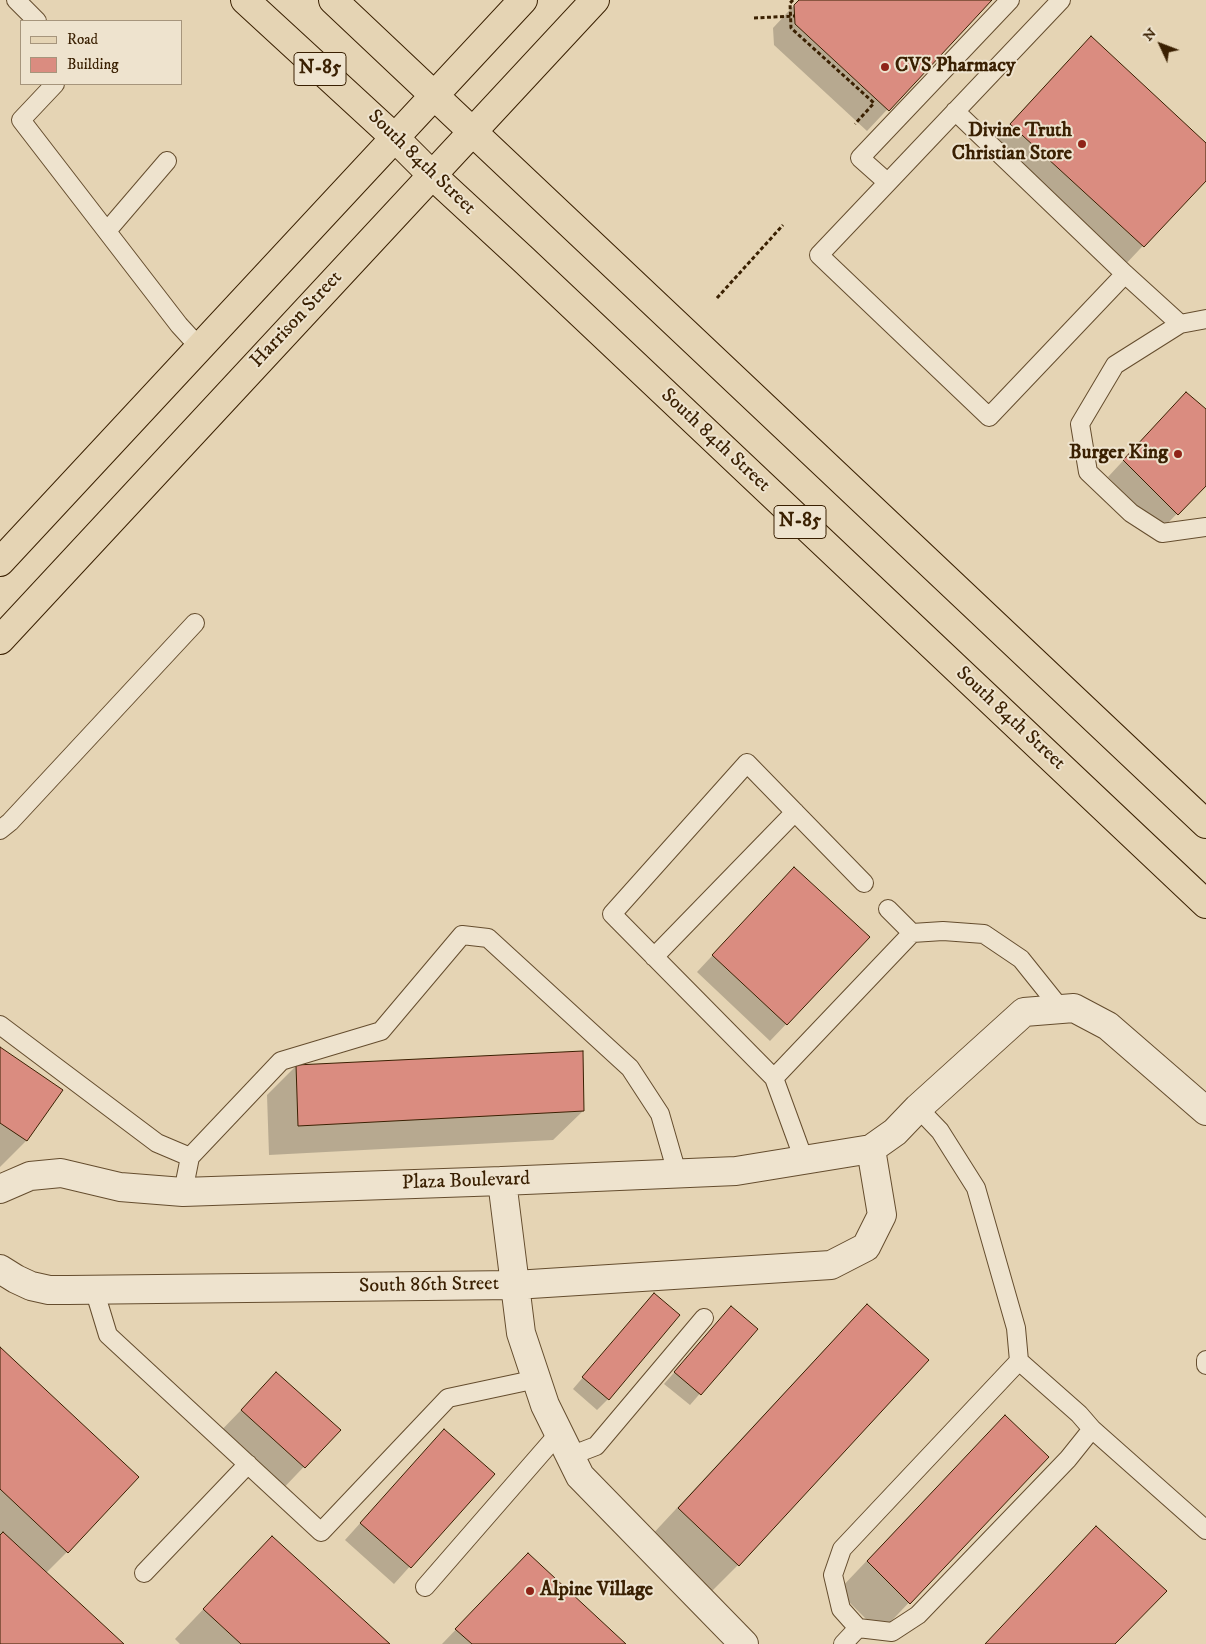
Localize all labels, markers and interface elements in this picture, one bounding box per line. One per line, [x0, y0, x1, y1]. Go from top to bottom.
legend [20, 20, 182, 85]
north arrow [1136, 20, 1186, 70]
text: N [1140, 24, 1161, 45]
text: Road [67, 30, 98, 49]
road number: N-85 [294, 52, 346, 86]
text: Building [67, 55, 119, 74]
place label: CVS Pharmacy [895, 55, 1015, 79]
marker: CVS Pharmacy [879, 61, 891, 73]
street label: South 84th Street [362, 105, 480, 221]
place label: Divine Truth Christian Store [952, 120, 1072, 167]
marker: Divine Truth Christian Store [1076, 138, 1088, 150]
street label: Harrison Street [246, 267, 348, 373]
street label: South 84th Street [655, 384, 775, 498]
place label: Burger King [1069, 442, 1168, 466]
marker: Burger King [1172, 448, 1184, 460]
road number: N-85 [774, 506, 826, 538]
street label: South 84th Street [950, 662, 1070, 776]
street label: Plaza Boulevard [401, 1168, 531, 1196]
street label: South 86th Street [359, 1273, 499, 1299]
place label: Alpine Village [540, 1579, 653, 1603]
marker: Alpine Village [524, 1585, 536, 1597]

